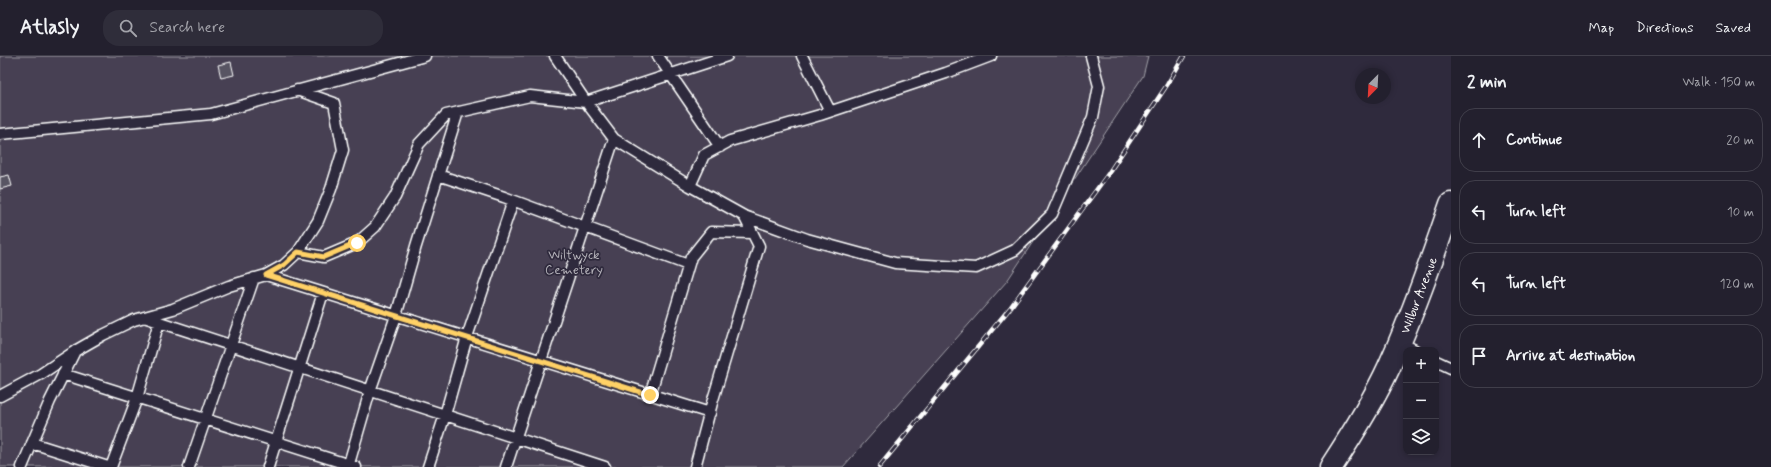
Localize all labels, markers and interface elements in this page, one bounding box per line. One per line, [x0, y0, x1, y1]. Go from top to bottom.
search box [103, 10, 383, 46]
text: Atlasly [20, 15, 79, 40]
icon: search [117, 17, 139, 39]
text: Search here [149, 18, 225, 38]
text: Map [1588, 19, 1614, 37]
text: Directions [1636, 19, 1694, 37]
text: Saved [1716, 19, 1751, 37]
north arrow [1355, 68, 1391, 104]
text: 2 min [1467, 71, 1507, 93]
text: Walk · 150 m [1682, 74, 1755, 91]
icon: ahead [1468, 129, 1490, 151]
text: Continue [1506, 130, 1562, 150]
text: 20 m [1726, 132, 1754, 149]
icon: left [1468, 201, 1490, 223]
text: Turn left [1506, 202, 1566, 222]
text: 10 m [1727, 204, 1754, 221]
route start [348, 234, 366, 252]
park label: Wiltwyck Cemetery [545, 247, 603, 279]
street label: Wilbur Avenue [1397, 255, 1442, 336]
icon: left [1468, 273, 1490, 295]
text: Turn left [1506, 274, 1566, 294]
text: 120 m [1720, 276, 1754, 293]
icon: arrive [1468, 345, 1490, 367]
text: Arrive at destination [1506, 346, 1635, 366]
map controls [1403, 347, 1439, 455]
button: + [1403, 347, 1439, 383]
button: − [1403, 383, 1439, 419]
route end [641, 386, 659, 404]
button: layers [1403, 419, 1439, 455]

